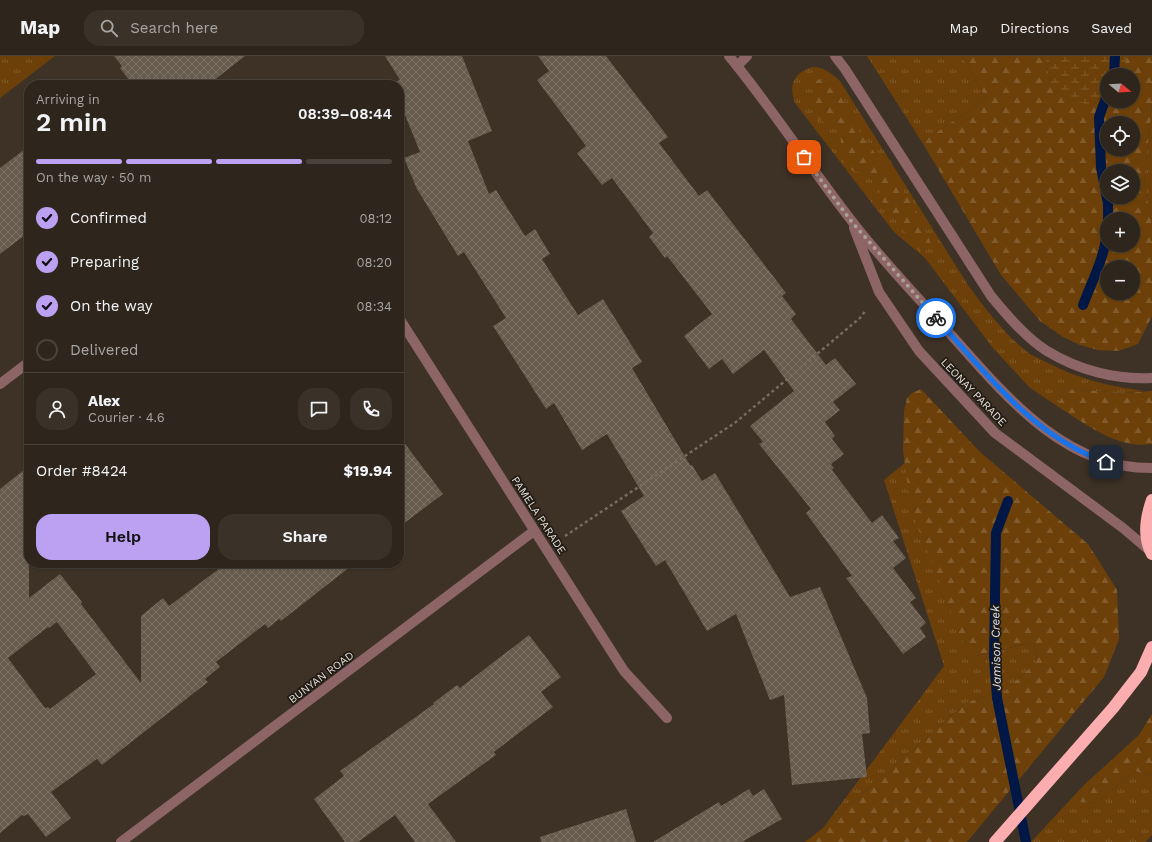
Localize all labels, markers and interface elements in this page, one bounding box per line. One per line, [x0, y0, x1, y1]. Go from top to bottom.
search box [84, 10, 364, 46]
text: Map [20, 16, 60, 39]
icon: search [98, 17, 120, 39]
text: Search here [130, 19, 218, 37]
text: Map [950, 20, 978, 36]
text: Directions [1000, 20, 1069, 36]
text: Saved [1091, 20, 1132, 36]
north arrow [1100, 68, 1140, 108]
map controls [1100, 68, 1140, 300]
text: Arriving in [36, 92, 100, 107]
text: 08:39–08:44 [298, 105, 392, 123]
text: 2 min [36, 107, 107, 137]
button: locate [1100, 116, 1140, 156]
pin [787, 140, 821, 174]
icon: bag [793, 146, 815, 168]
button: layers [1100, 164, 1140, 204]
text: On the way · 50 m [36, 170, 151, 185]
icon: check [36, 207, 58, 229]
text: Confirmed [70, 209, 147, 227]
text: 08:12 [359, 211, 392, 226]
button: + [1100, 212, 1140, 252]
icon: check [36, 251, 58, 273]
text: Preparing [70, 253, 139, 271]
text: 08:20 [356, 255, 392, 270]
button: − [1100, 260, 1140, 300]
icon: check [36, 295, 58, 317]
text: On the way [70, 297, 152, 315]
courier [916, 298, 956, 338]
text: 08:34 [357, 299, 392, 314]
icon: bike [925, 307, 947, 329]
text: Delivered [70, 341, 138, 359]
street label: LEONAY PARADE [938, 356, 1009, 429]
button: person [36, 388, 78, 430]
button: chat [298, 388, 340, 430]
button: phone [350, 388, 392, 430]
text: Alex [88, 392, 120, 410]
text: Courier · 4.6 [88, 410, 165, 425]
pin [1089, 445, 1123, 479]
icon: home [1095, 451, 1117, 473]
text: Order #8424 [36, 462, 127, 480]
text: $19.94 [343, 462, 392, 480]
street label: PAMELA PARADE [509, 474, 569, 557]
button: Help [36, 514, 210, 560]
button: Share [218, 514, 392, 560]
water label: Jamison Creek [988, 605, 1004, 691]
street label: BUNYAN ROAD [286, 649, 356, 706]

